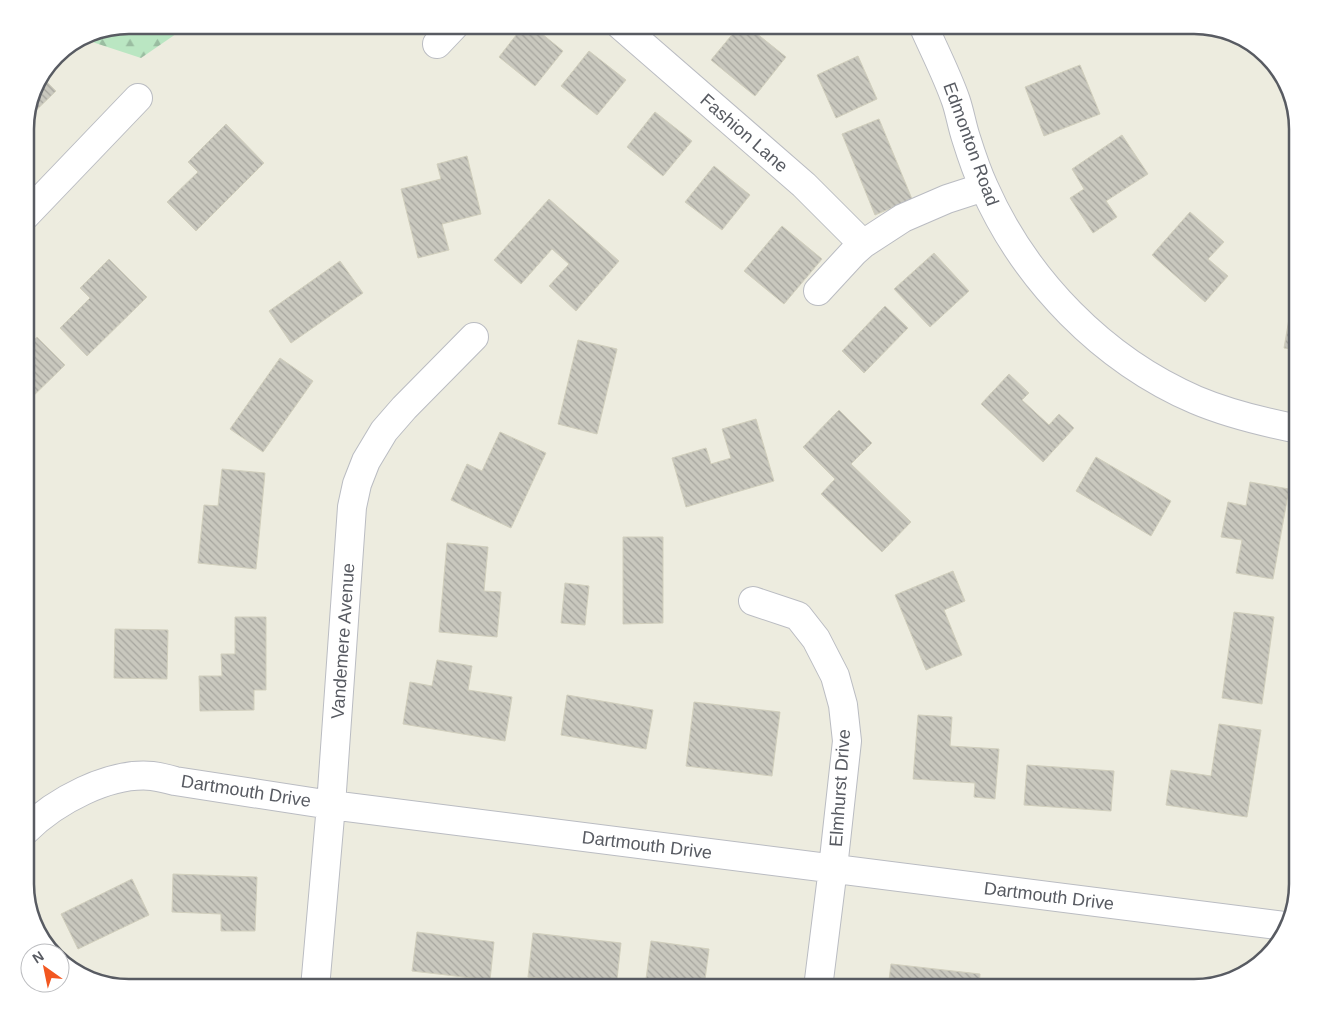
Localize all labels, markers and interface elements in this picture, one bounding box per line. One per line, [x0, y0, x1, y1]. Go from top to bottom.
street label: Edmonton Road [939, 79, 1003, 209]
street label: Fashion Lane [696, 90, 792, 176]
street label: Vandemere Avenue [328, 562, 358, 720]
street label: Elmhurst Drive [826, 728, 854, 848]
street label: Dartmouth Drive [180, 771, 312, 811]
street label: Dartmouth Drive [581, 827, 713, 863]
street label: Dartmouth Drive [983, 878, 1115, 914]
north arrow [20, 943, 70, 993]
text: N [29, 948, 47, 967]

